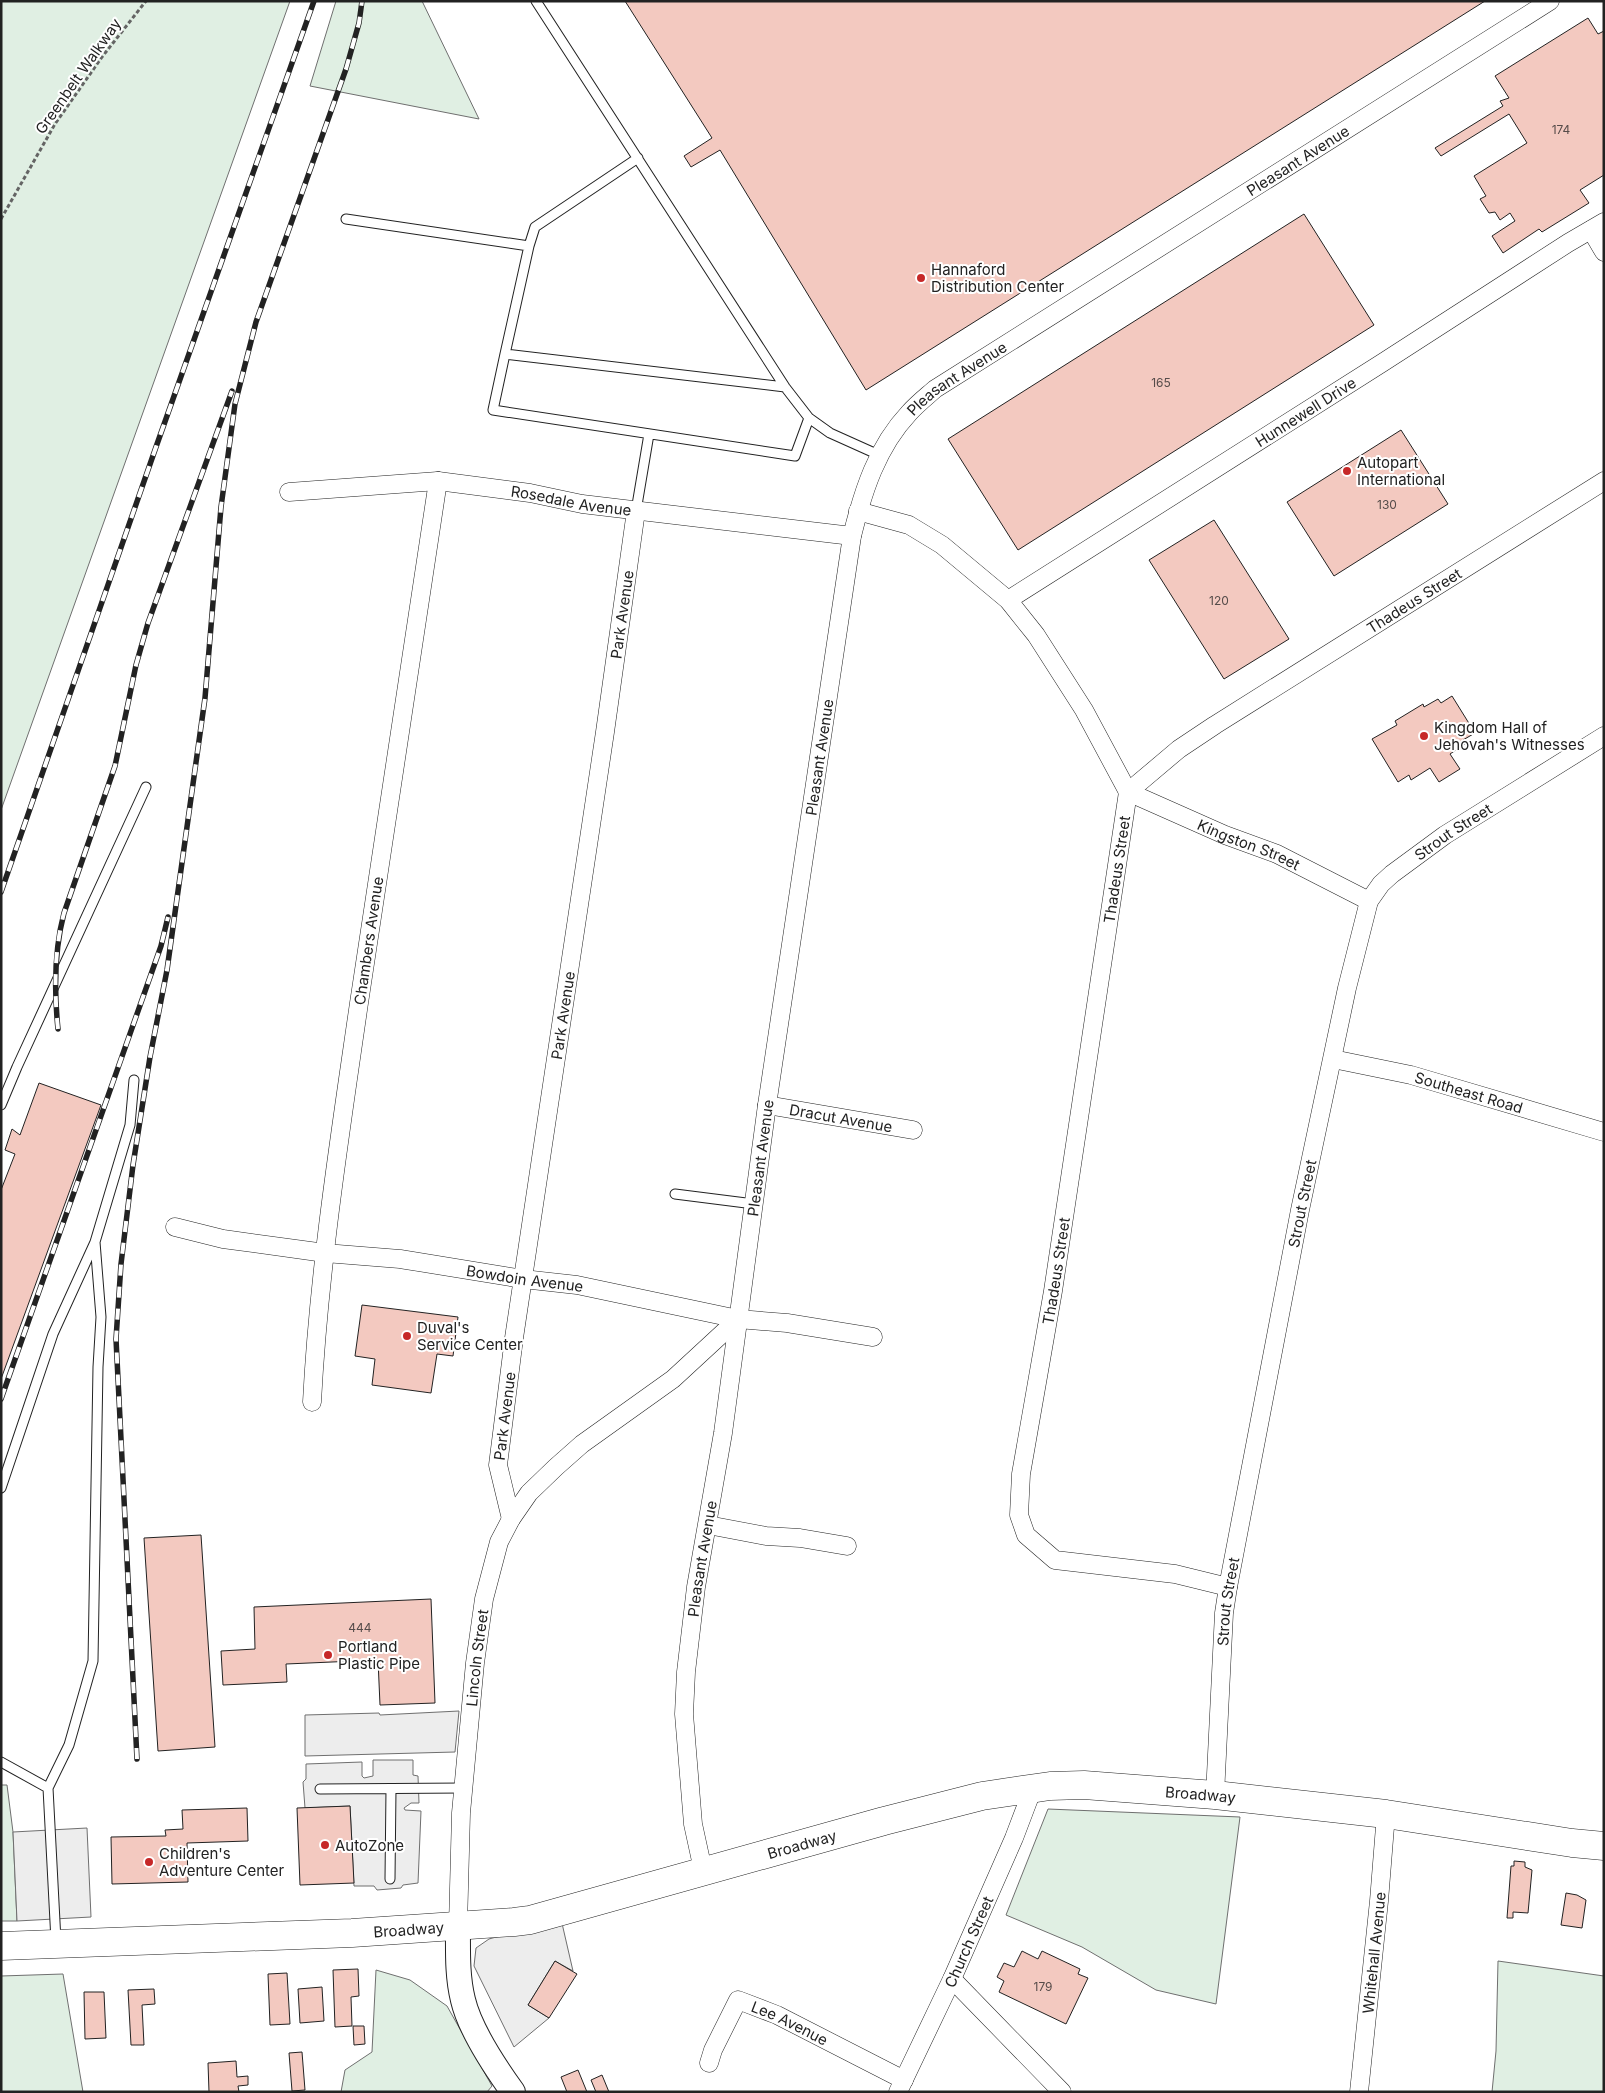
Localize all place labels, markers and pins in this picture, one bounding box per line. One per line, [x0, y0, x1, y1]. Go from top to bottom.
place label: Hannaford Distribution Center [931, 260, 1065, 296]
marker: Hannaford Distribution Center [915, 272, 927, 284]
place label: Autopart International [1357, 453, 1445, 489]
marker: Autopart International [1341, 465, 1353, 477]
place label: Kingdom Hall of Jehovah's Witnesses [1434, 718, 1585, 754]
marker: Kingdom Hall of Jehovah's Witnesses [1418, 730, 1430, 742]
place label: Duval's Service Center [417, 1318, 523, 1354]
marker: Duval's Service Center [401, 1330, 413, 1342]
place label: Portland Plastic Pipe [338, 1637, 420, 1673]
marker: Portland Plastic Pipe [322, 1649, 334, 1661]
place label: AutoZone [335, 1836, 404, 1855]
marker: AutoZone [319, 1839, 331, 1851]
place label: Children's Adventure Center [159, 1844, 285, 1880]
marker: Children's Adventure Center [143, 1856, 155, 1868]

